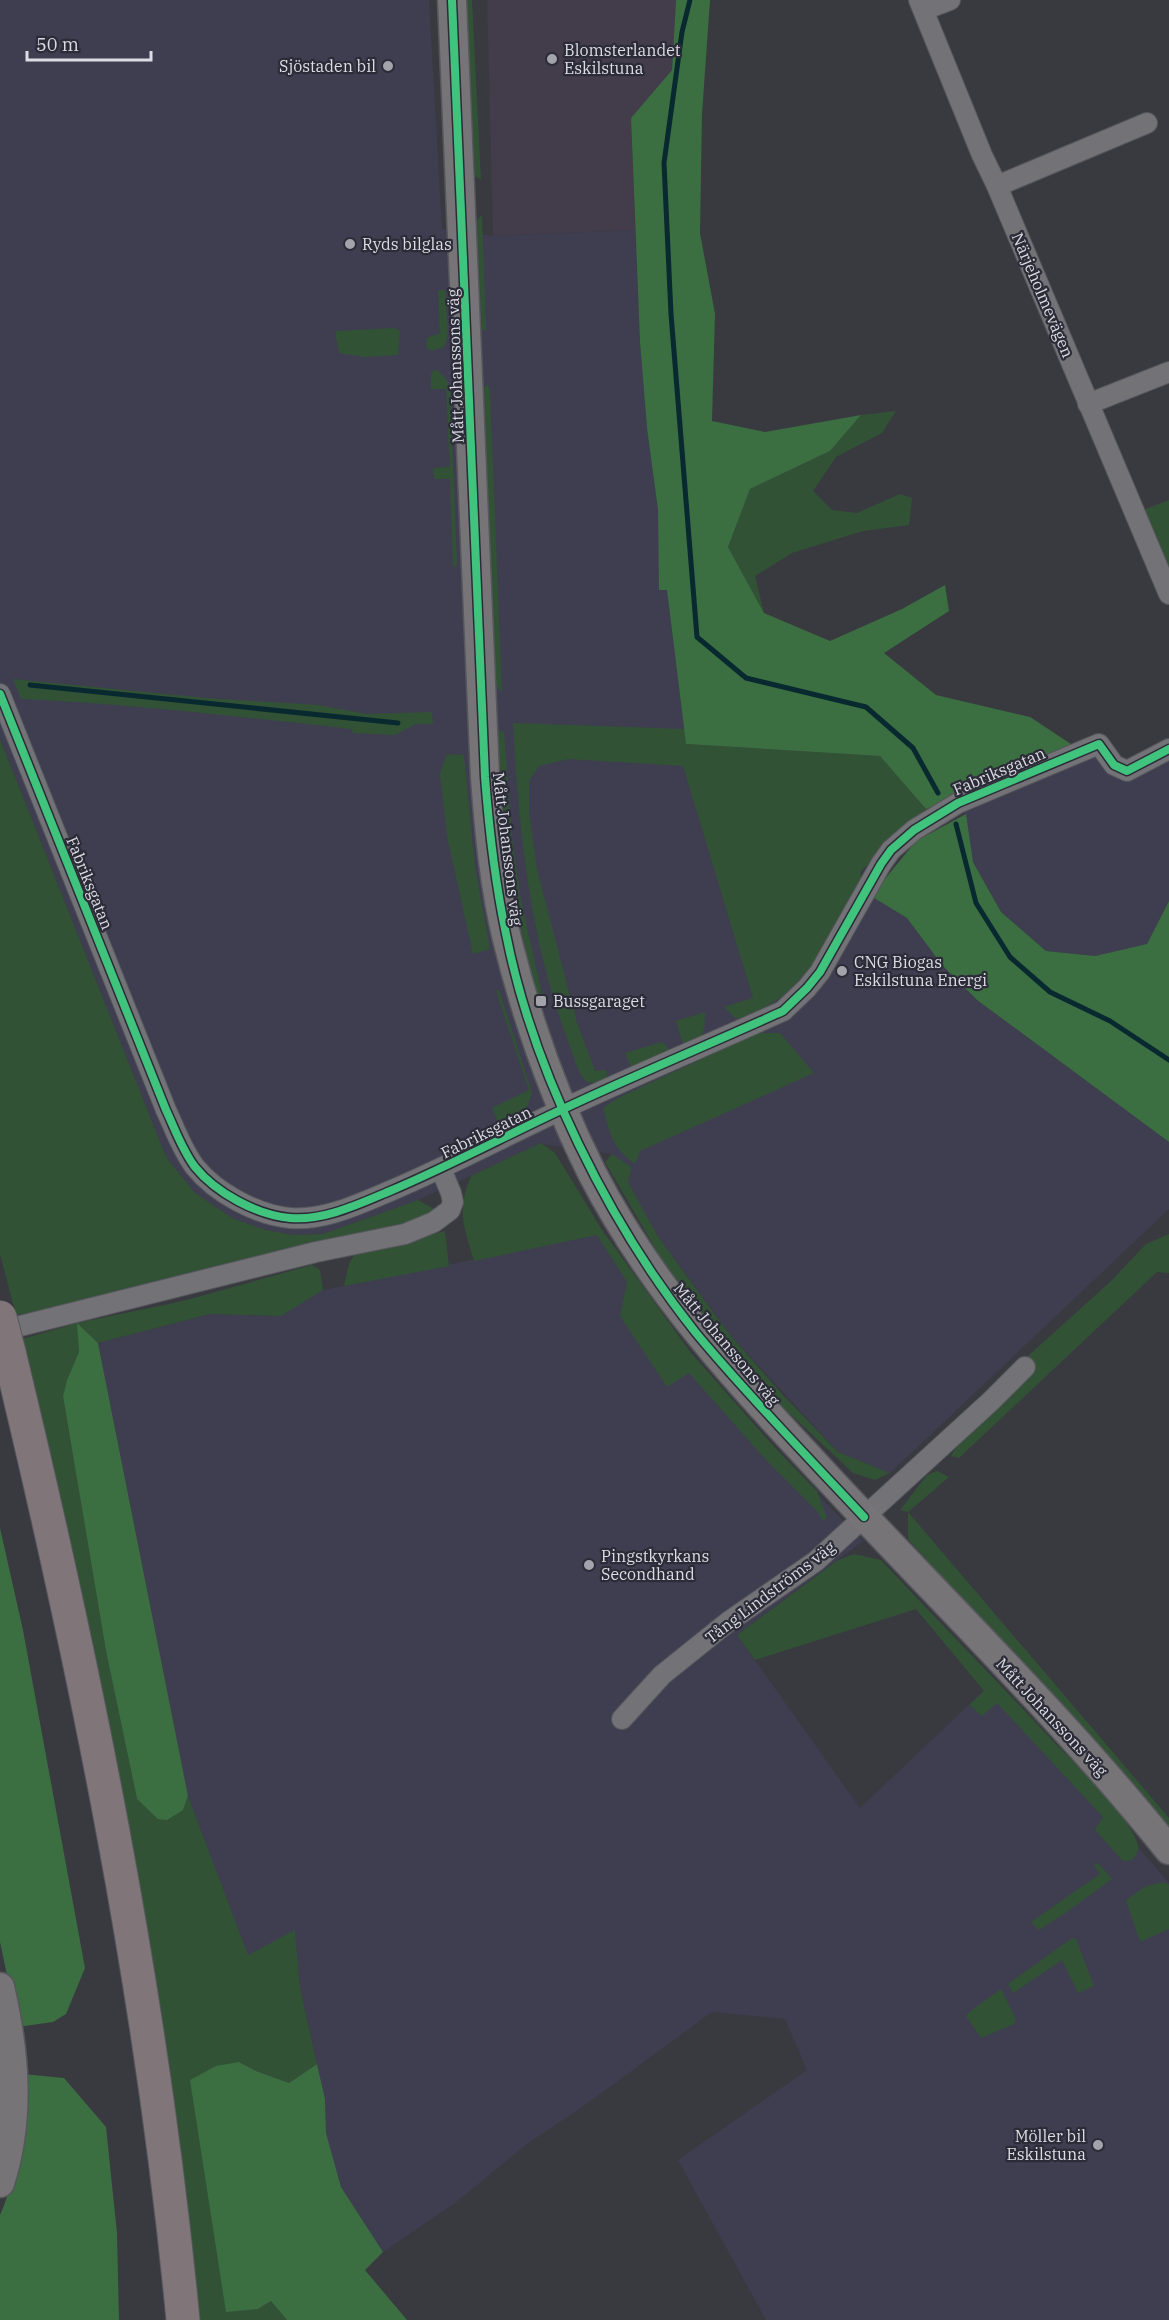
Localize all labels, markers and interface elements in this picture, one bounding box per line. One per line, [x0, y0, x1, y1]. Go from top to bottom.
scale bar [27, 24, 152, 62]
text: 50 m [36, 33, 79, 56]
place label: Blomsterlandet Eskilstuna [564, 40, 681, 78]
marker: Blomsterlandet Eskilstuna [545, 52, 559, 66]
place label: Sjöstaden bil [279, 56, 376, 76]
marker: Sjöstaden bil [381, 59, 395, 73]
street label: Närjeholmevägen [1008, 230, 1078, 360]
place label: Ryds bilglas [362, 234, 452, 254]
marker: Ryds bilglas [343, 237, 357, 251]
street label: Mått Johanssons väg [442, 288, 468, 444]
street label: Fabriksgatan [950, 743, 1048, 799]
street label: Mått Johanssons väg [489, 771, 527, 927]
street label: Fabriksgatan [62, 834, 118, 932]
place label: CNG Biogas Eskilstuna Energi [854, 952, 987, 990]
marker: CNG Biogas Eskilstuna Energi [835, 964, 849, 978]
place label: Bussgaraget [553, 991, 645, 1011]
marker: Bussgaraget [534, 994, 548, 1008]
street label: Fabriksgatan [437, 1101, 535, 1163]
street label: Mått Johanssons väg [670, 1278, 784, 1410]
street label: Tång Lindströms väg [701, 1536, 839, 1647]
place label: Pingstkyrkans Secondhand [601, 1546, 709, 1584]
marker: Pingstkyrkans Secondhand [582, 1558, 596, 1572]
street label: Mått Johanssons väg [992, 1654, 1112, 1781]
place label: Möller bil Eskilstuna [1007, 2126, 1086, 2164]
marker: Möller bil Eskilstuna [1091, 2138, 1105, 2152]

